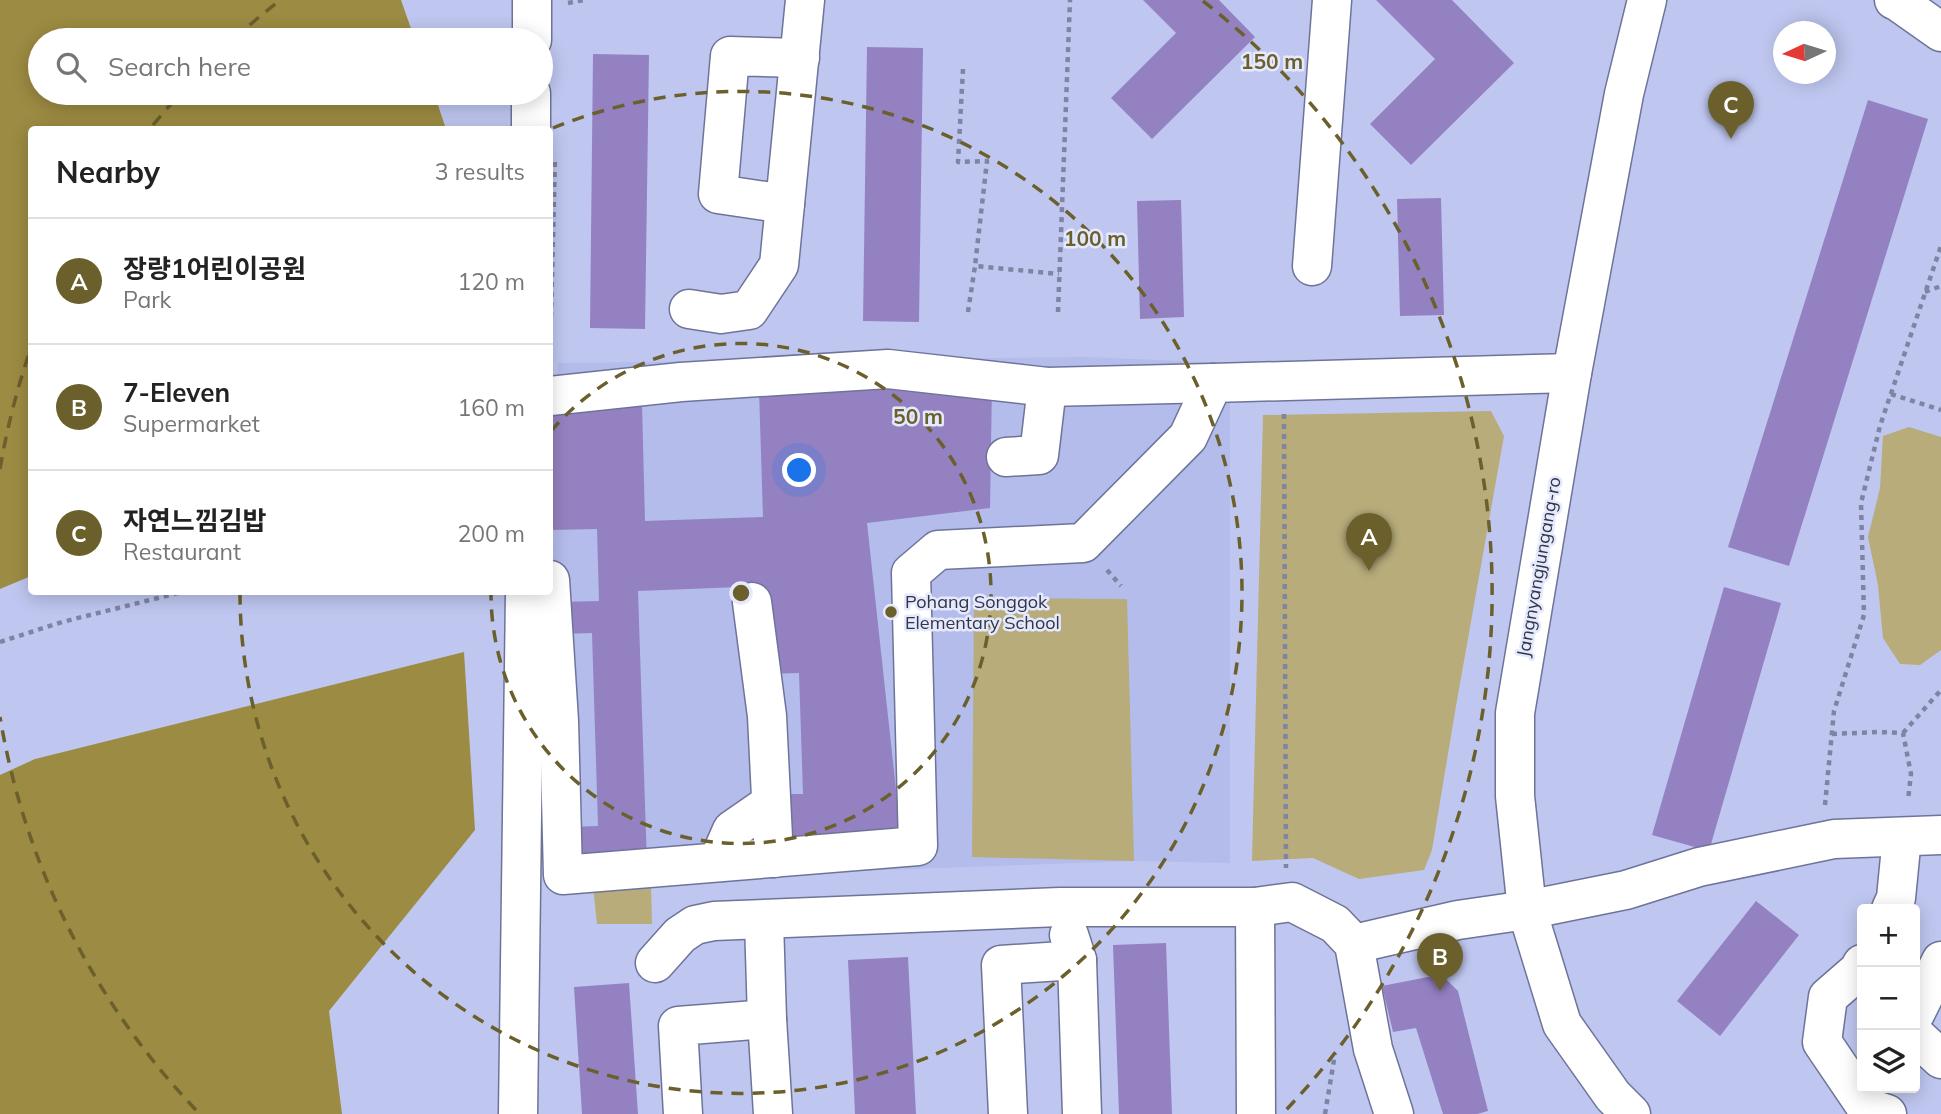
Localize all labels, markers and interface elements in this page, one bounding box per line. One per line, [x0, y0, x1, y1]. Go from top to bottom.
north arrow [1773, 21, 1836, 84]
search box [28, 28, 553, 105]
icon: search [52, 48, 90, 86]
text: 150 m [1241, 48, 1303, 74]
text: Search here [108, 50, 251, 83]
pin: C [1708, 81, 1754, 139]
text: Nearby [56, 153, 160, 191]
text: 3 results [435, 157, 525, 186]
text: 100 m [1064, 225, 1126, 251]
text: 장량1어린이공원 [123, 252, 306, 285]
text: A [70, 267, 88, 296]
text: 120 m [457, 267, 525, 296]
text: Park [123, 285, 171, 314]
text: 7-Eleven [123, 376, 230, 409]
text: B [71, 393, 87, 422]
text: 160 m [457, 393, 525, 422]
text: 50 m [893, 403, 943, 429]
text: Supermarket [123, 409, 260, 438]
your location [782, 453, 816, 487]
street label: Jangnyangjungang-ro [1511, 475, 1566, 659]
text: 자연느낌김밥 [123, 504, 267, 537]
pin: A [1346, 513, 1392, 571]
text: C [71, 519, 87, 548]
text: 200 m [457, 519, 525, 548]
text: Restaurant [123, 537, 241, 566]
centre of rings [729, 581, 753, 605]
place label: Pohang Songgok Elementary School [905, 590, 1060, 634]
marker: Pohang Songgok Elementary School [883, 604, 899, 620]
map controls [1857, 904, 1920, 1093]
button: + [1857, 904, 1920, 967]
pin: B [1417, 933, 1463, 991]
button: − [1857, 967, 1920, 1030]
button: layers [1857, 1030, 1920, 1093]

